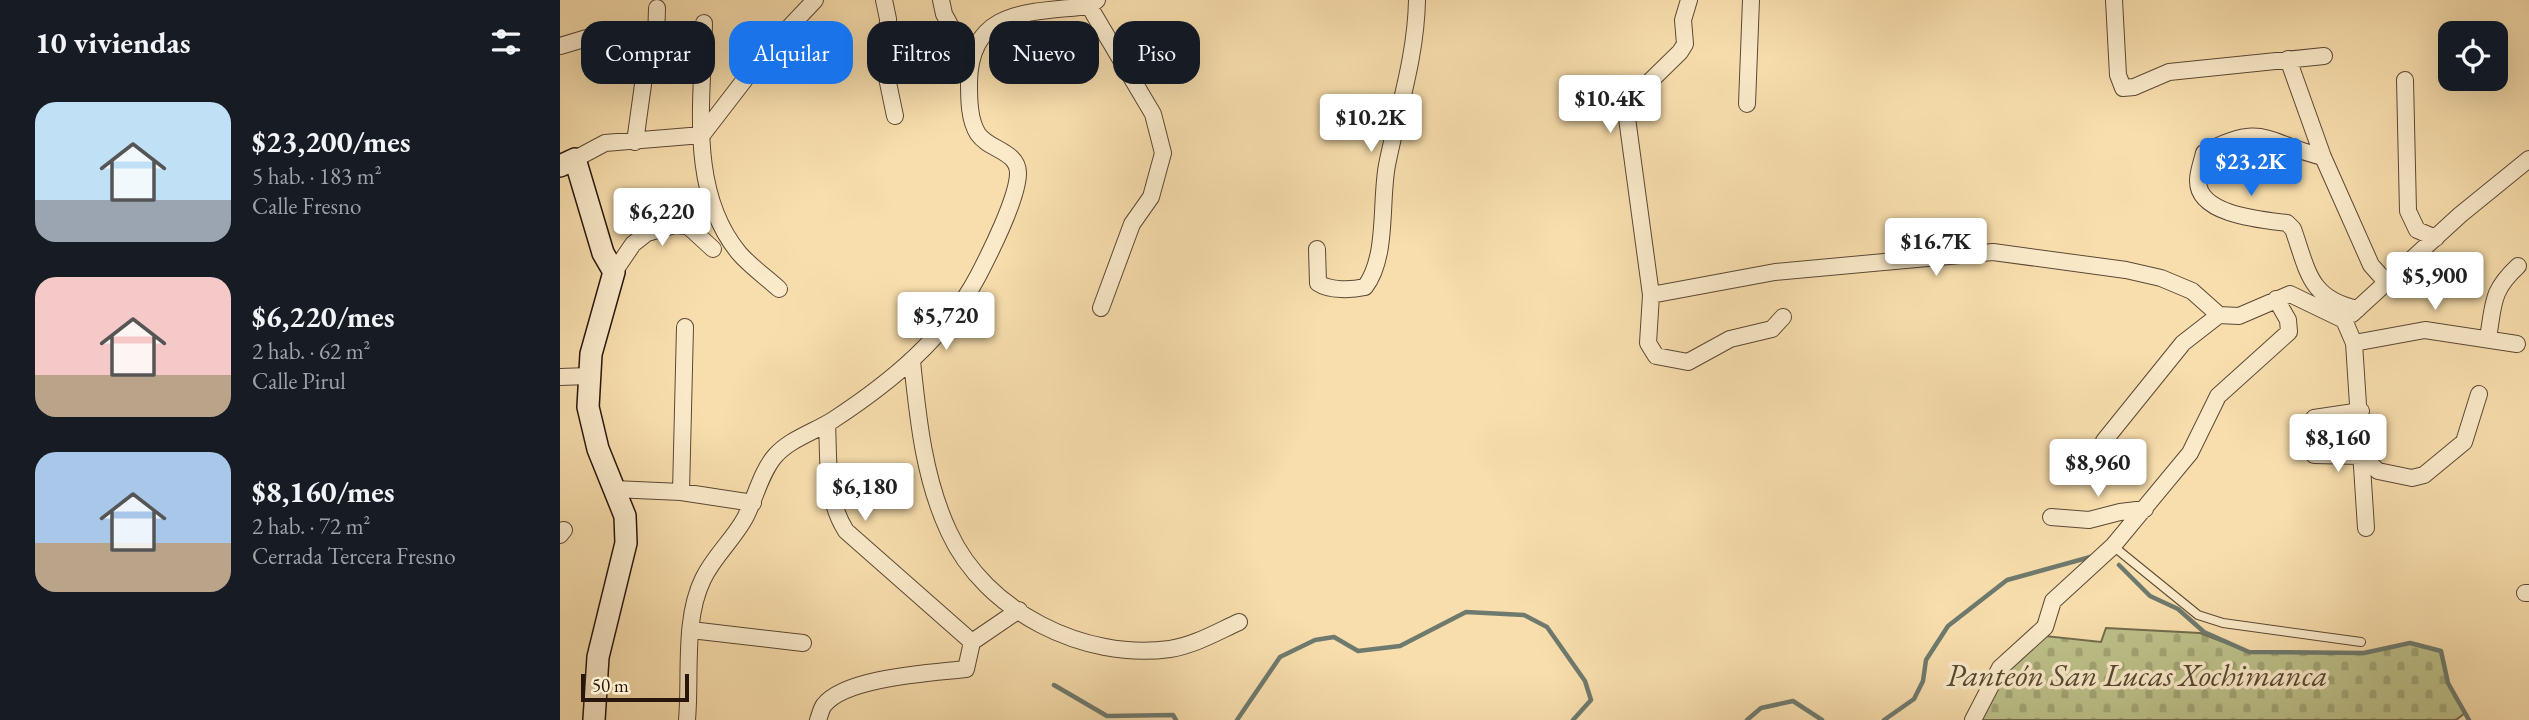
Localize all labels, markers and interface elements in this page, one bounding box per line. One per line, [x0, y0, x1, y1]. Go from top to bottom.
chip: Comprar [581, 21, 715, 84]
chip: Alquilar [729, 21, 853, 84]
chip: Filtros [867, 21, 975, 84]
chip: Nuevo [989, 21, 1099, 84]
chip: Piso [1113, 21, 1200, 84]
map controls [2438, 21, 2508, 91]
button: locate [2438, 21, 2508, 91]
text: 10 viviendas [35, 23, 191, 62]
icon: filters [487, 23, 525, 61]
pin: $10.4K [1553, 76, 1667, 135]
text: $10.4K [1575, 83, 1645, 113]
pin: $10.2K [1314, 94, 1428, 154]
text: $10.2K [1336, 102, 1406, 132]
text: $23,200/mes [252, 122, 410, 161]
icon: home [91, 130, 175, 214]
pin: $23.2K [2194, 138, 2308, 198]
text: $23.2K [2216, 146, 2286, 176]
text: 5 hab. · 183 m² [252, 161, 382, 191]
pin: $6,220 [605, 188, 719, 248]
text: Calle Fresno [252, 191, 362, 221]
text: $6,220 [630, 196, 694, 226]
pin: $16.7K [1879, 218, 1993, 278]
text: $16.7K [1901, 226, 1971, 256]
pin: $5,900 [2378, 252, 2492, 312]
text: $5,900 [2403, 260, 2467, 290]
pin: $5,720 [889, 292, 1003, 352]
text: $6,220/mes [252, 297, 395, 336]
text: $5,720 [914, 300, 978, 330]
icon: home [91, 305, 175, 389]
text: 2 hab. · 62 m² [252, 336, 371, 366]
text: Calle Pirul [252, 366, 346, 396]
pin: $8,160 [2281, 414, 2395, 474]
text: $8,160 [2306, 422, 2370, 452]
pin: $8,960 [2041, 440, 2155, 499]
text: $8,960 [2066, 447, 2130, 477]
pin: $6,180 [808, 463, 922, 523]
text: $6,180 [833, 471, 897, 501]
text: $8,160/mes [252, 472, 395, 511]
icon: home [91, 480, 175, 564]
text: 2 hab. · 72 m² [252, 511, 371, 541]
text: Cerrada Tercera Fresno [252, 541, 456, 571]
park label: Panteón San Lucas Xochimanca [1946, 654, 2328, 696]
scale bar [581, 671, 690, 703]
text: 50 m [592, 673, 629, 698]

